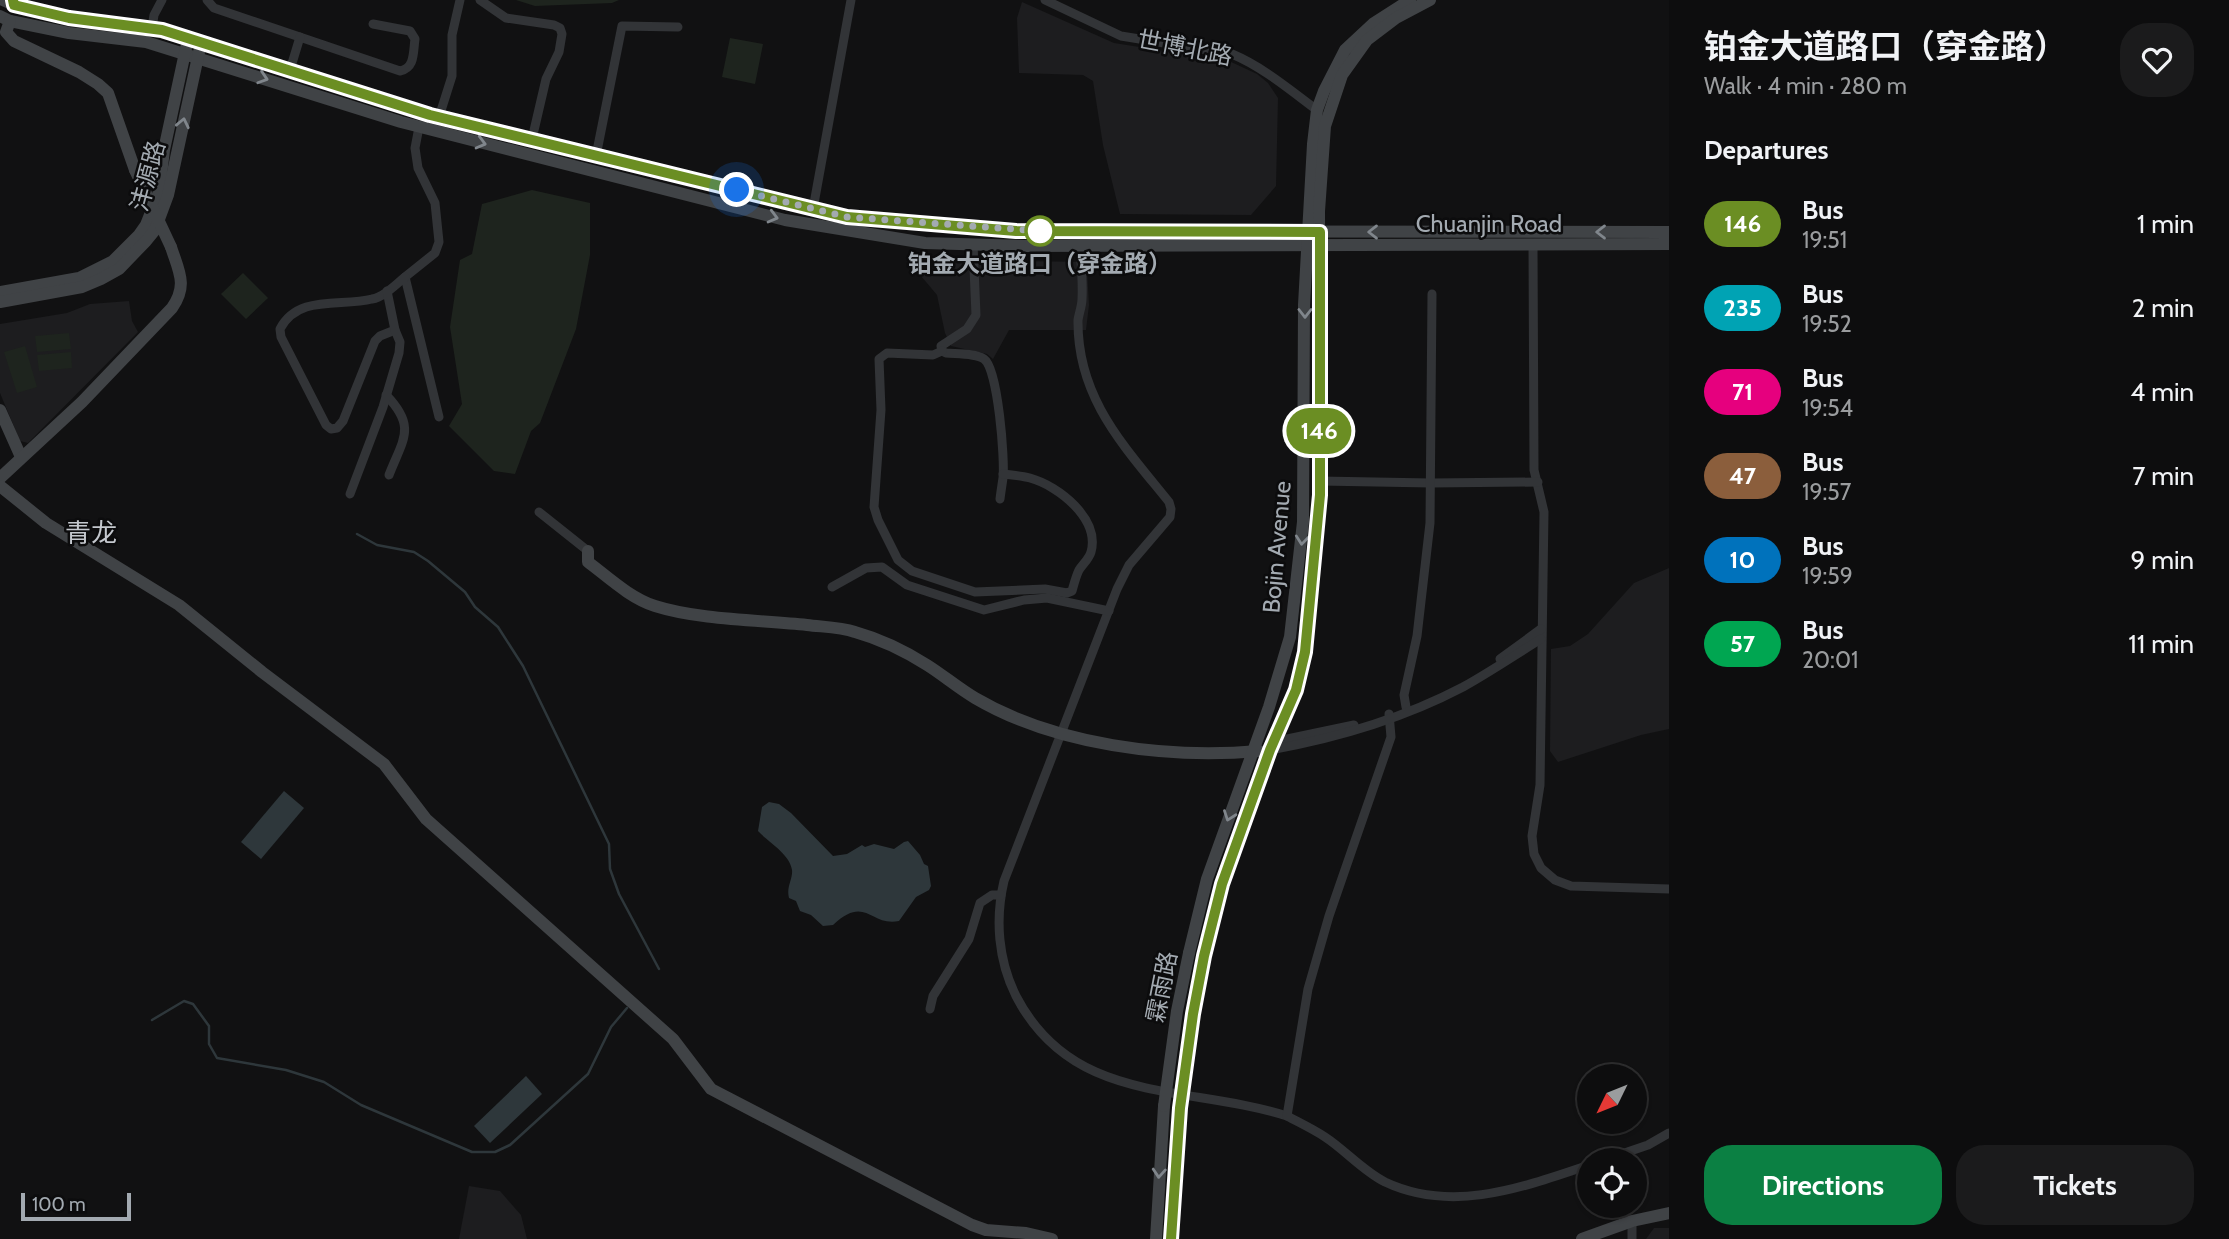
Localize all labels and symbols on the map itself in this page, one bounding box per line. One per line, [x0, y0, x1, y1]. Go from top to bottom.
street label: 世博北路 [1135, 24, 1235, 71]
one-way arrow [256, 70, 269, 84]
one-way arrow [174, 117, 189, 129]
one-way arrow [475, 135, 487, 150]
street label: 沣源路 [124, 137, 171, 214]
your location [719, 172, 754, 207]
one-way arrow [767, 208, 779, 223]
street label: Chuanjin Road [1416, 209, 1562, 238]
marker: 铂金大道路口（穿金路） [1025, 216, 1055, 246]
one-way arrow [1368, 224, 1378, 240]
one-way arrow [1595, 224, 1606, 240]
place label: 铂金大道路口（穿金路） [908, 249, 1172, 278]
one-way arrow [1297, 308, 1313, 319]
line badge: 146 [1279, 408, 1359, 454]
street label: Bojin Avenue [1256, 480, 1297, 614]
district label: 青龙 [65, 517, 117, 549]
one-way arrow [1294, 535, 1309, 546]
one-way arrow [1223, 809, 1237, 821]
street label: 霖雨路 [1140, 949, 1183, 1025]
north arrow [1577, 1064, 1647, 1134]
one-way arrow [1151, 1167, 1166, 1178]
scale bar [21, 1190, 131, 1222]

